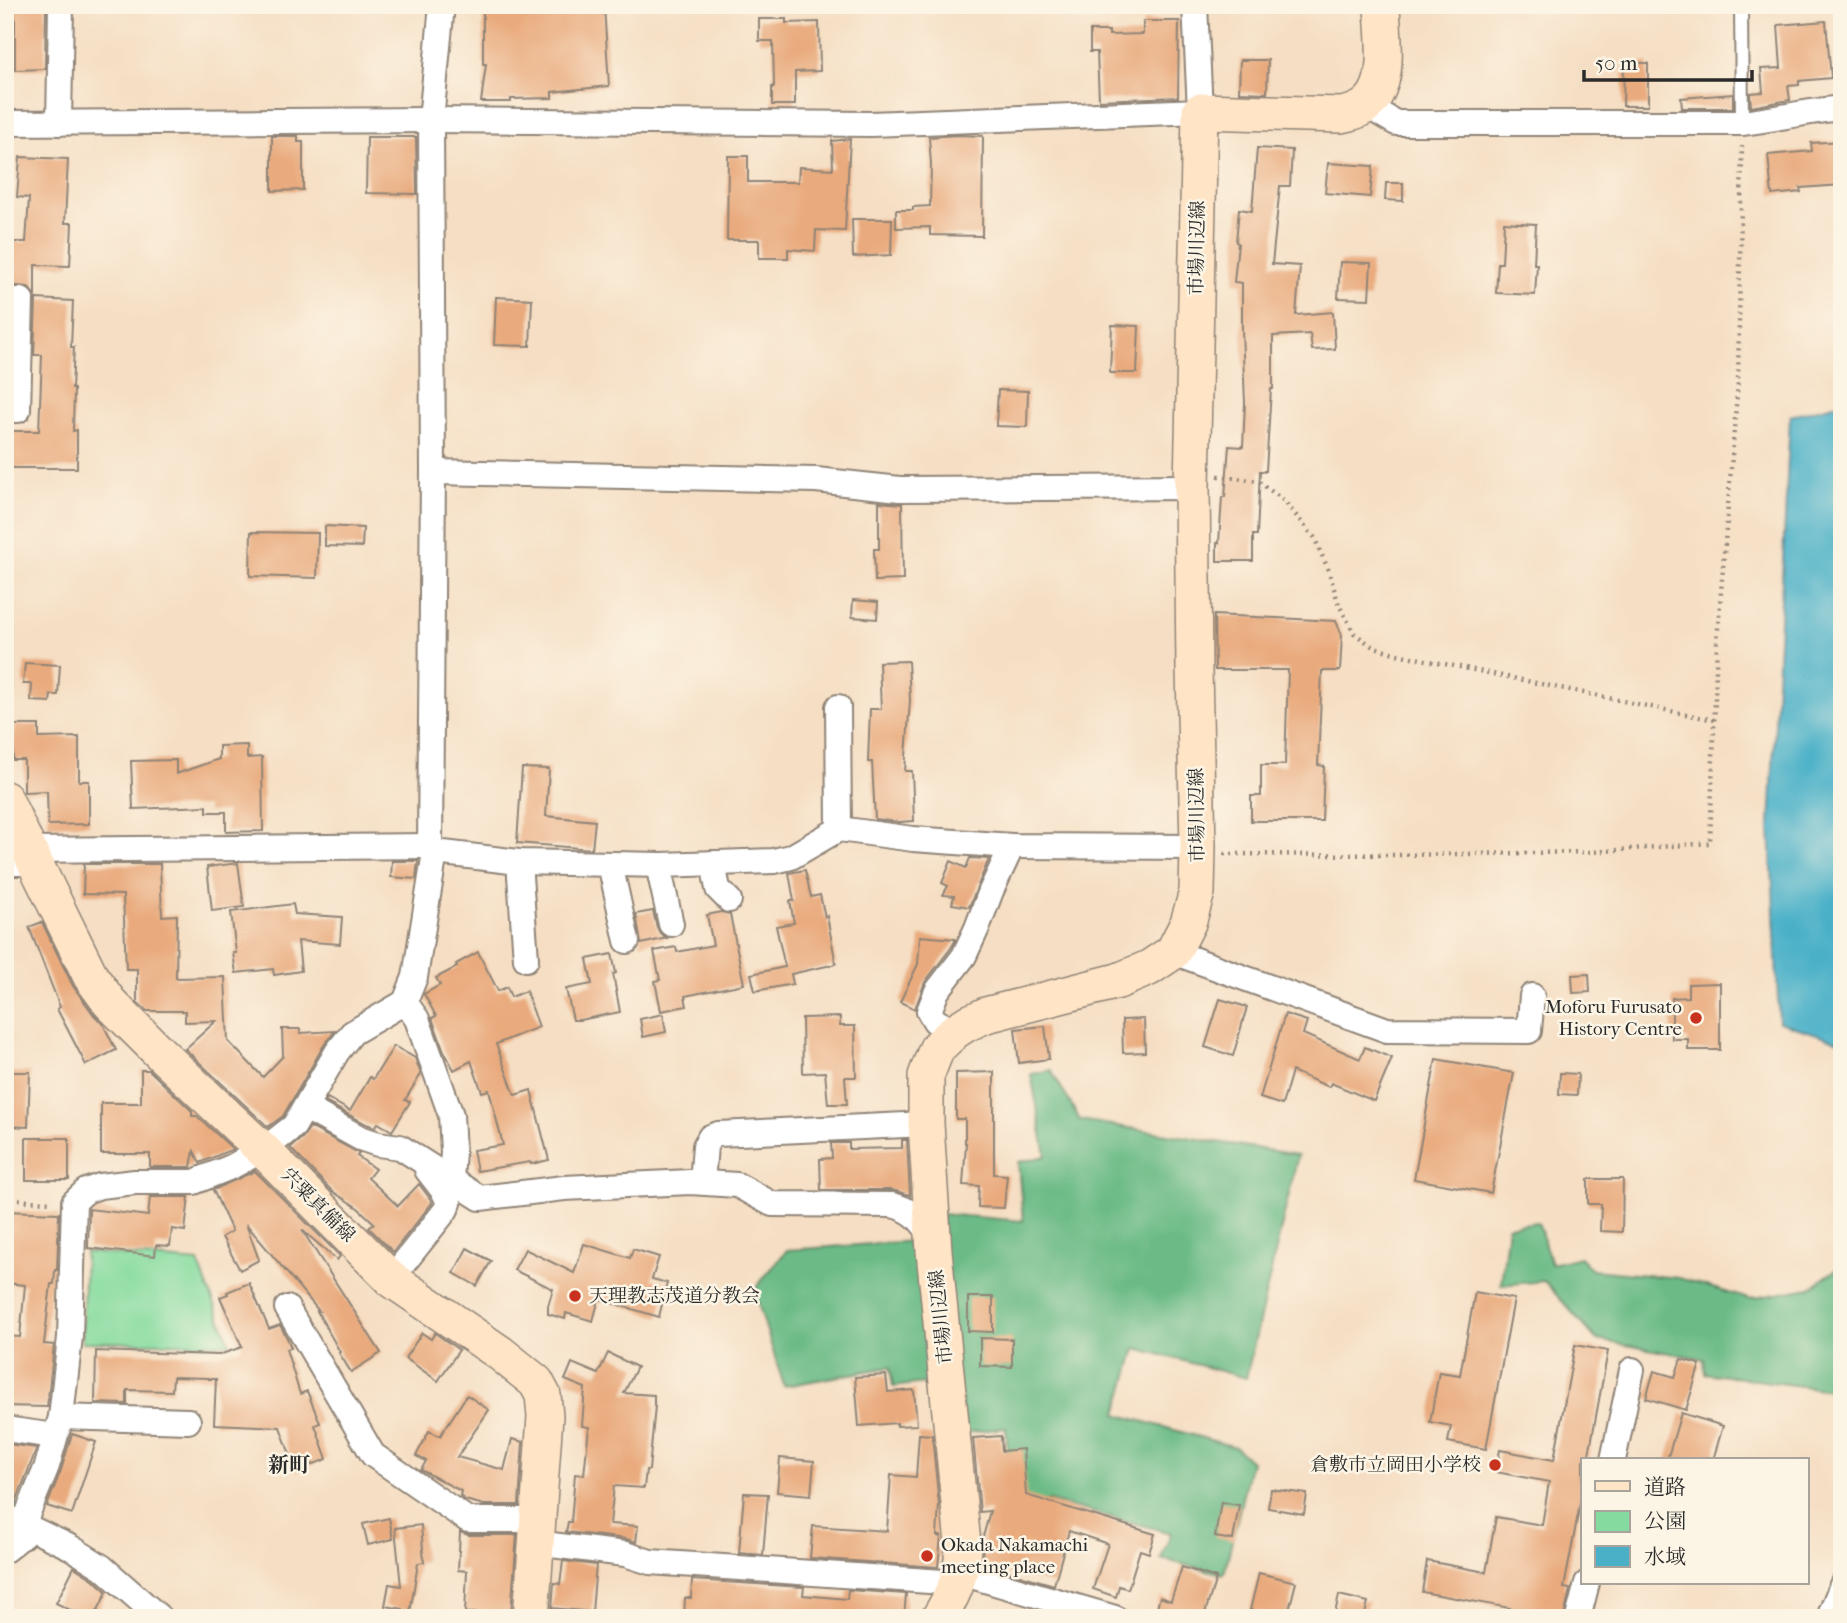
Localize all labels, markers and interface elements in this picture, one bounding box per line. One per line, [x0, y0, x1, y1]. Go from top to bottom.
scale bar [1584, 38, 1752, 82]
text: 50 m [1595, 51, 1638, 75]
street label: 市場川辺線 [1185, 200, 1209, 296]
street label: 市場川辺線 [1185, 767, 1209, 863]
place label: Moforu Furusato History Centre [1545, 996, 1682, 1040]
marker: Moforu Furusato History Centre [1688, 1010, 1704, 1026]
street label: 宍粟真備線 [277, 1164, 359, 1246]
street label: 市場川辺線 [925, 1269, 957, 1365]
place label: 天理教志茂道分教会 [589, 1285, 760, 1307]
marker: 天理教志茂道分教会 [567, 1288, 583, 1304]
district label: 新町 [268, 1453, 310, 1477]
place label: 倉敷市立岡田小学校 [1310, 1454, 1481, 1476]
marker: 倉敷市立岡田小学校 [1487, 1457, 1503, 1473]
legend [1581, 1458, 1808, 1584]
text: 道路 [1644, 1475, 1686, 1499]
text: 公園 [1644, 1509, 1686, 1533]
place label: Okada Nakamachi meeting place [941, 1534, 1089, 1578]
text: 水域 [1644, 1545, 1686, 1569]
marker: Okada Nakamachi meeting place [919, 1548, 935, 1564]

